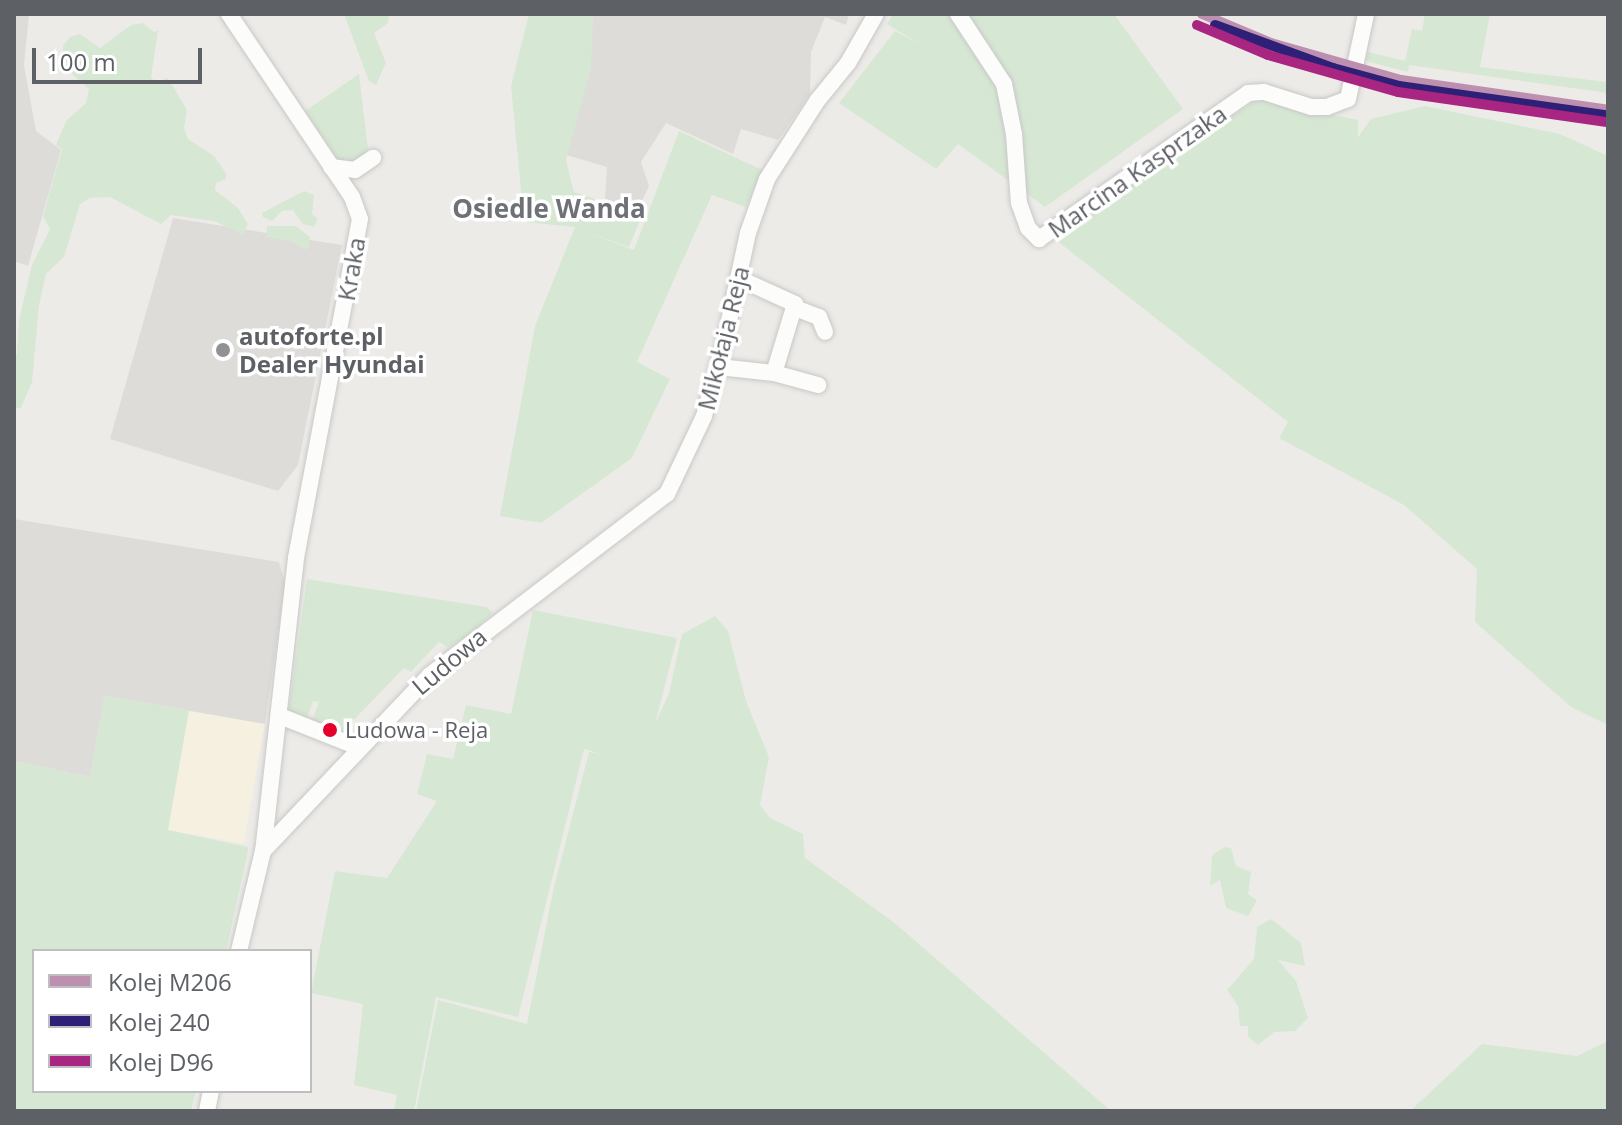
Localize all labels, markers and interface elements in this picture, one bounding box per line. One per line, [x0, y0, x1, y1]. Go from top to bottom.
scale bar [36, 32, 206, 82]
text: 100 m [46, 45, 116, 78]
street label: Marcina Kasprzaka [1042, 99, 1232, 243]
district label: Osiedle Wanda [452, 193, 646, 225]
street label: Kraka [331, 235, 371, 303]
street label: Mikołaja Reja [691, 263, 755, 413]
place label: autoforte.pl Dealer Hyundai [239, 322, 425, 378]
marker: autoforte.pl Dealer Hyundai [214, 341, 232, 359]
street label: Ludowa [406, 622, 492, 700]
place label: Ludowa - Reja [345, 717, 488, 743]
marker: Ludowa - Reja [322, 722, 338, 738]
legend [32, 949, 312, 1093]
text: Kolej M206 [108, 965, 232, 998]
text: Kolej 240 [108, 1005, 210, 1038]
text: Kolej D96 [108, 1045, 214, 1078]

